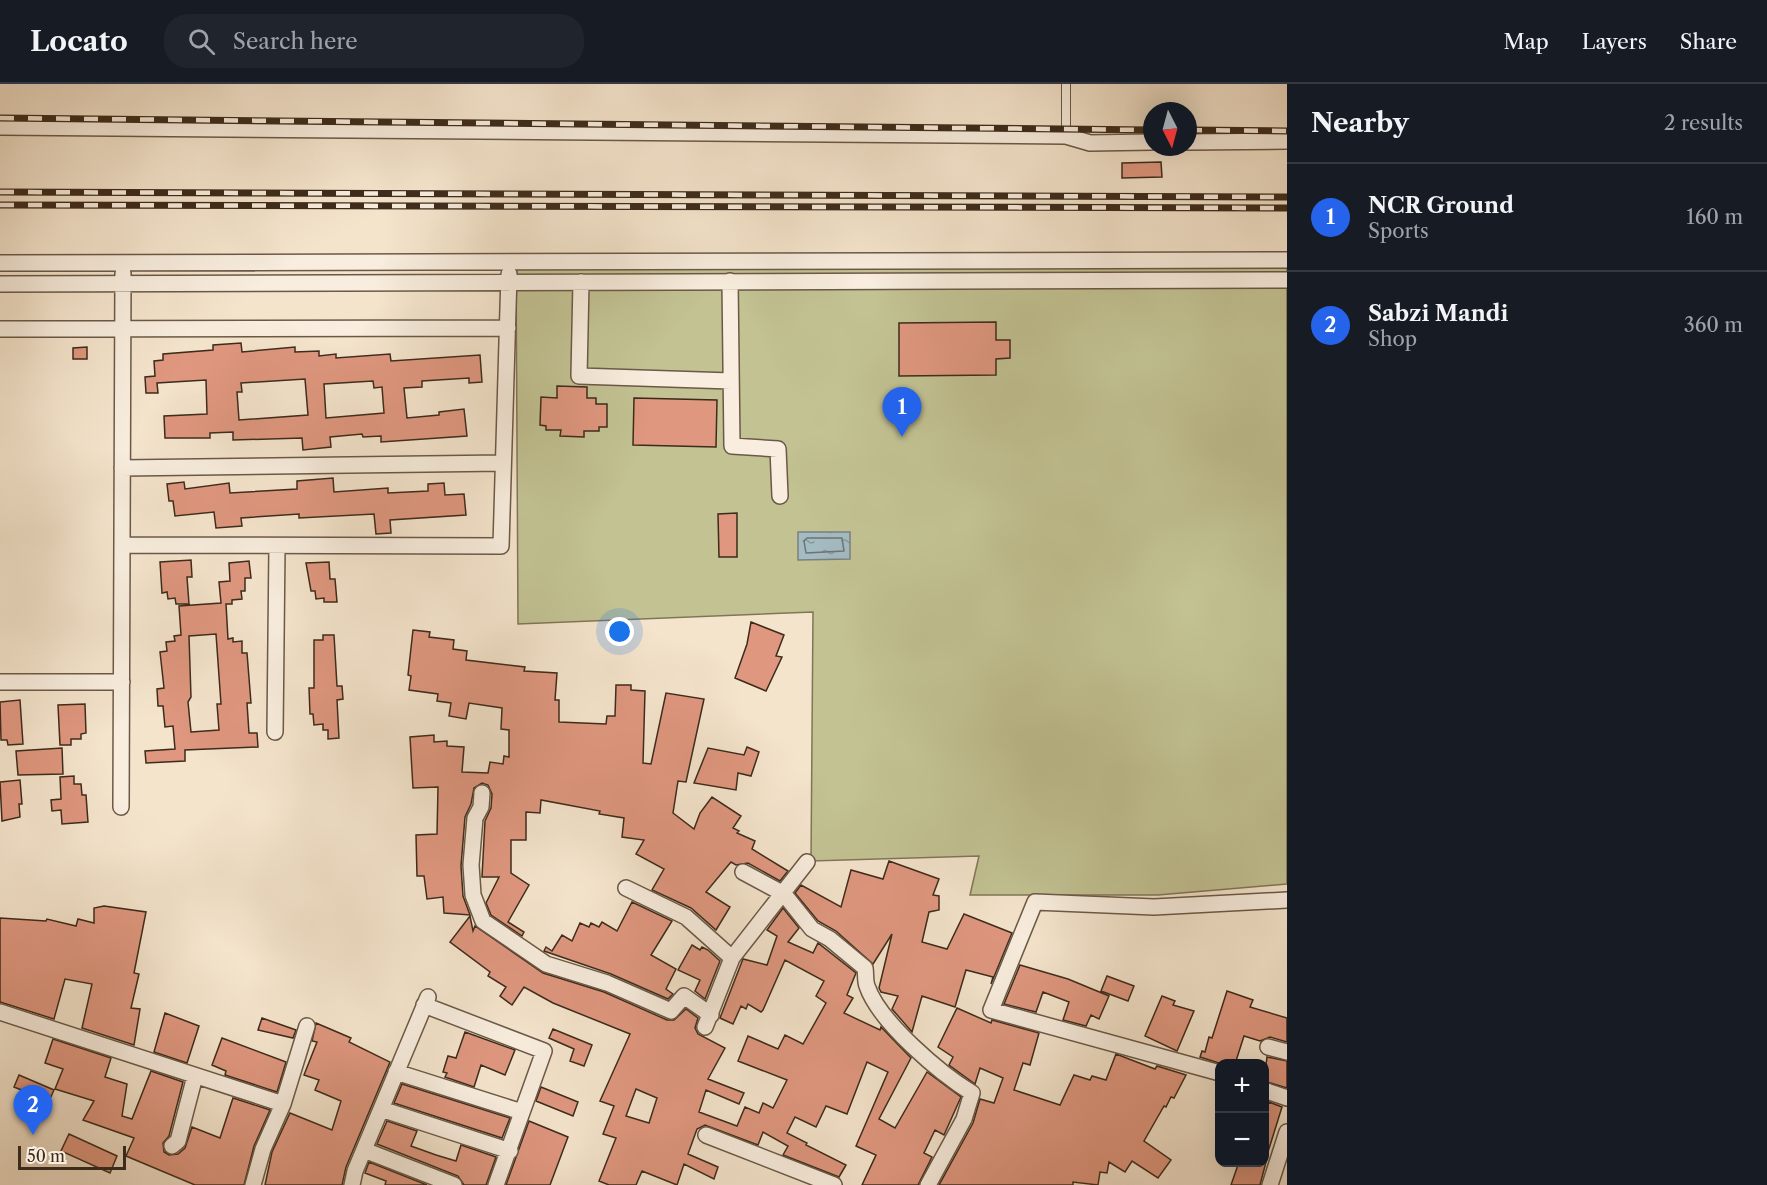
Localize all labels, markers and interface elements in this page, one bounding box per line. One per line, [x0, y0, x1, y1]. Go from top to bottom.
search box [164, 14, 584, 68]
text: Locato [30, 24, 128, 58]
icon: search [185, 25, 218, 58]
text: Search here [233, 28, 358, 55]
text: Map [1504, 29, 1549, 54]
text: Layers [1582, 29, 1647, 54]
text: Share [1680, 29, 1737, 54]
north arrow [1143, 102, 1197, 156]
text: Nearby [1311, 107, 1409, 139]
text: 2 results [1664, 111, 1743, 135]
text: NCR Ground [1368, 192, 1514, 219]
text: 1 [1326, 205, 1335, 229]
text: 160 m [1686, 205, 1743, 229]
text: Sports [1368, 219, 1429, 243]
text: Sabzi Mandi [1368, 300, 1508, 327]
text: 2 [1325, 313, 1336, 337]
text: 360 m [1684, 313, 1743, 337]
text: Shop [1368, 327, 1417, 351]
pin: 1 [882, 388, 922, 437]
your location [605, 617, 634, 646]
map controls [1215, 1059, 1269, 1167]
button: + [1215, 1059, 1269, 1113]
pin: 2 [14, 1086, 52, 1135]
button: − [1215, 1113, 1269, 1167]
scale bar [18, 1143, 126, 1170]
text: 50 m [27, 1146, 65, 1166]

